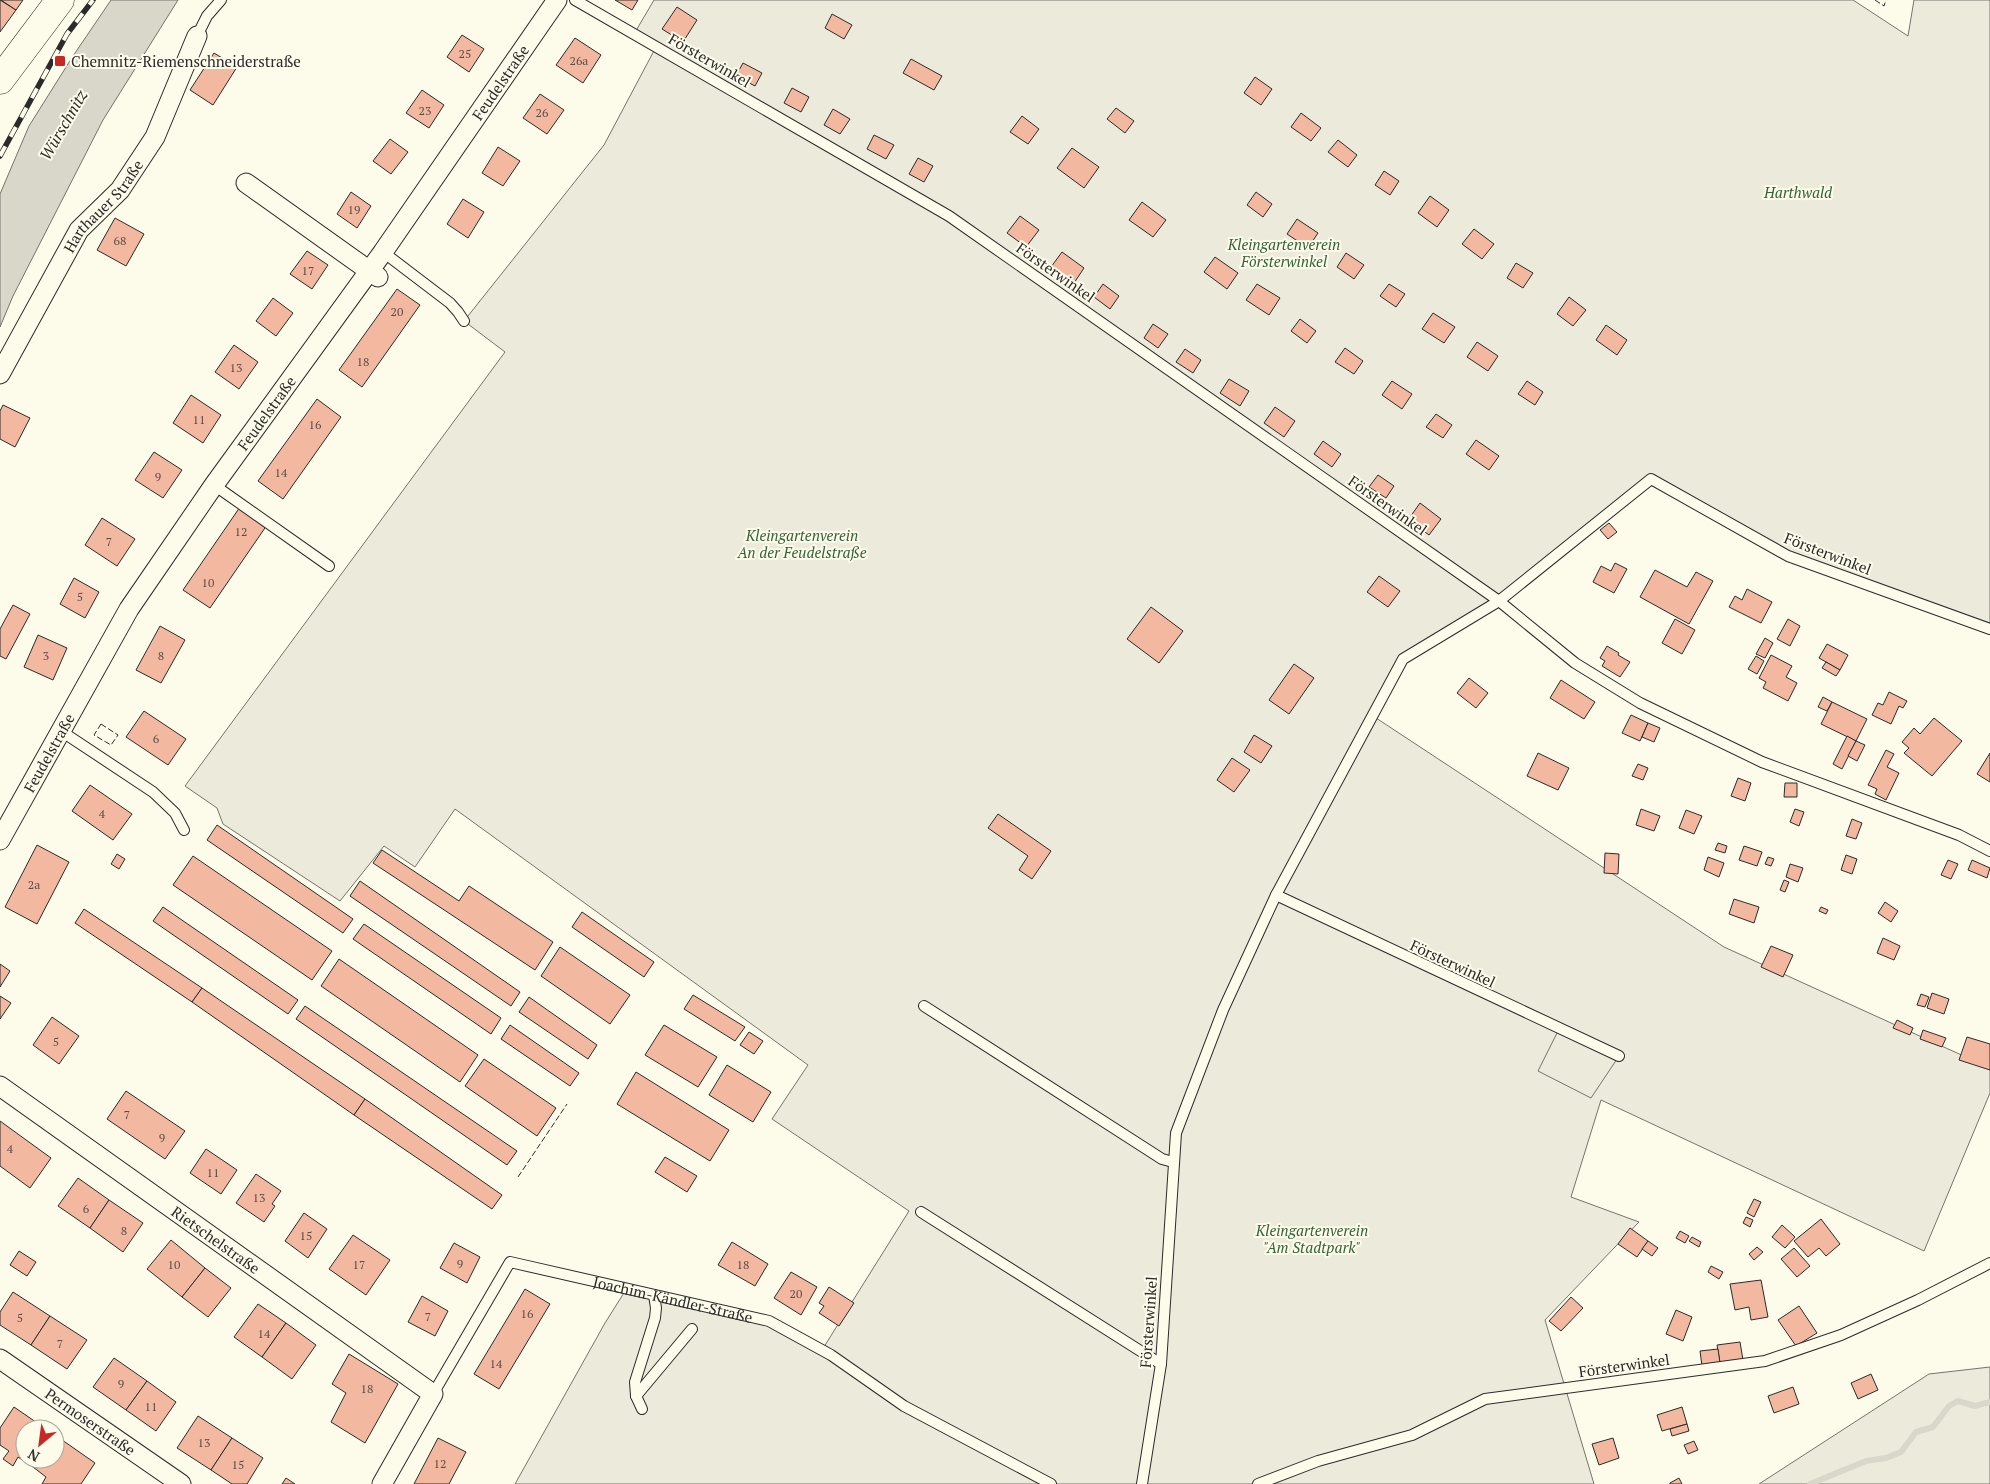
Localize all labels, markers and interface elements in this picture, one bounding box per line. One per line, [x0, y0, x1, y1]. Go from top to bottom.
street label: Försterwinkel [665, 28, 755, 92]
street label: Feudelstraße [467, 41, 533, 124]
house number: 25 [459, 46, 471, 61]
place label: Chemnitz-Riemenschneiderstraße [71, 51, 301, 71]
house number: 26a [570, 53, 588, 68]
marker: Chemnitz-Riemenschneiderstraße [53, 54, 67, 68]
water label: Würschnitz [34, 85, 92, 164]
house number: 23 [419, 103, 431, 118]
house number: 26 [536, 105, 549, 120]
street label: Harthauer Straße [59, 156, 147, 256]
park label: Harthwald [1763, 182, 1833, 202]
house number: 19 [348, 202, 360, 217]
house number: 68 [114, 233, 126, 248]
park label: Kleingartenverein Försterwinkel [1227, 234, 1340, 271]
street label: Försterwinkel [1013, 238, 1099, 306]
house number: 17 [302, 263, 314, 278]
house number: 20 [391, 304, 403, 319]
house number: 18 [357, 354, 369, 369]
house number: 13 [230, 360, 242, 375]
street label: Feudelstraße [233, 372, 300, 454]
house number: 11 [193, 412, 205, 427]
house number: 16 [309, 417, 322, 432]
house number: 14 [275, 465, 288, 480]
house number: 9 [155, 469, 161, 484]
street label: Försterwinkel [1345, 471, 1431, 539]
house number: 12 [235, 524, 247, 539]
park label: Kleingartenverein An der Feudelstraße [736, 525, 867, 562]
street label: Försterwinkel [1782, 527, 1874, 579]
house number: 7 [106, 534, 112, 549]
house number: 10 [202, 575, 214, 590]
house number: 5 [77, 589, 83, 604]
house number: 3 [43, 648, 49, 663]
house number: 8 [158, 648, 164, 663]
street label: Feudelstraße [19, 710, 79, 796]
house number: 6 [153, 731, 160, 746]
house number: 4 [99, 806, 106, 821]
house number: 2a [28, 877, 40, 892]
street label: Försterwinkel [1407, 935, 1499, 991]
house number: 5 [53, 1034, 59, 1049]
house number: 7 [124, 1107, 130, 1122]
house number: 9 [159, 1130, 165, 1145]
house number: 4 [7, 1141, 14, 1156]
house number: 11 [207, 1165, 219, 1180]
house number: 13 [253, 1190, 265, 1205]
house number: 6 [83, 1201, 90, 1216]
street label: Rietschelstraße [168, 1201, 264, 1278]
park label: Kleingartenverein "Am Stadtpark" [1255, 1220, 1368, 1257]
house number: 8 [121, 1223, 127, 1238]
house number: 15 [300, 1228, 312, 1243]
house number: 9 [457, 1256, 463, 1271]
house number: 10 [168, 1257, 180, 1272]
house number: 17 [353, 1257, 365, 1272]
house number: 18 [737, 1257, 749, 1272]
street label: Joachim-Kändler-Straße [591, 1271, 755, 1327]
street label: Försterwinkel [1135, 1276, 1161, 1368]
house number: 20 [790, 1286, 802, 1301]
house number: 16 [521, 1306, 534, 1321]
house number: 7 [425, 1309, 431, 1324]
house number: 5 [17, 1310, 23, 1325]
house number: 14 [258, 1326, 271, 1341]
house number: 7 [57, 1336, 63, 1351]
street label: Försterwinkel [1577, 1349, 1671, 1381]
house number: 14 [490, 1356, 503, 1371]
house number: 9 [118, 1376, 124, 1391]
house number: 18 [361, 1381, 373, 1396]
street label: Permoserstraße [41, 1383, 140, 1460]
house number: 11 [145, 1399, 157, 1414]
north arrow [15, 1419, 65, 1469]
house number: 13 [198, 1435, 210, 1450]
text: N [24, 1445, 43, 1467]
house number: 12 [434, 1456, 446, 1471]
house number: 15 [232, 1457, 244, 1472]

